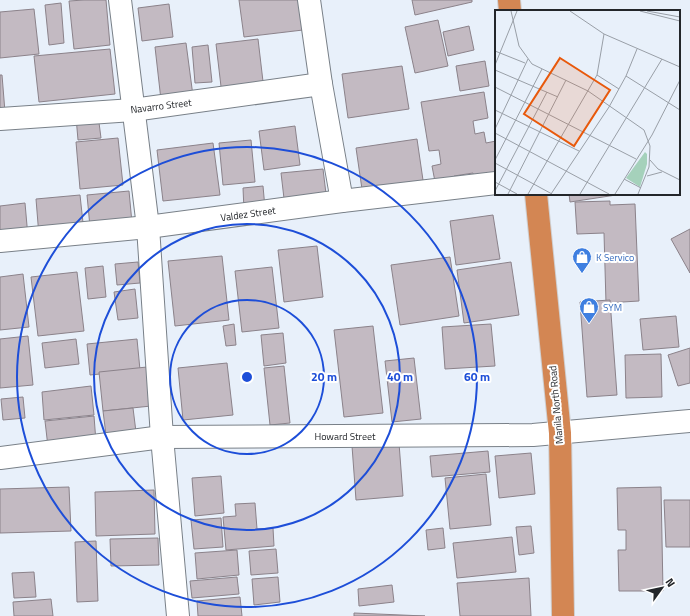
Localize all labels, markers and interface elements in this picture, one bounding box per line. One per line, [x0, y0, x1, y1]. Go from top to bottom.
inset map [495, 10, 680, 195]
street label: Navarro Street [130, 95, 193, 117]
street label: Valdez Street [219, 203, 277, 225]
shop icon: K Servico [571, 246, 593, 274]
place label: K Servico [596, 250, 634, 265]
shop icon: SYM [578, 296, 600, 324]
place label: SYM [603, 300, 622, 315]
street label: Manila North Road [545, 365, 567, 445]
text: 20 m [311, 367, 337, 386]
text: 40 m [387, 367, 413, 386]
text: 60 m [464, 367, 490, 386]
centre of rings [240, 370, 254, 384]
street label: Howard Street [314, 429, 376, 444]
north arrow [642, 568, 682, 608]
text: N [662, 575, 679, 590]

